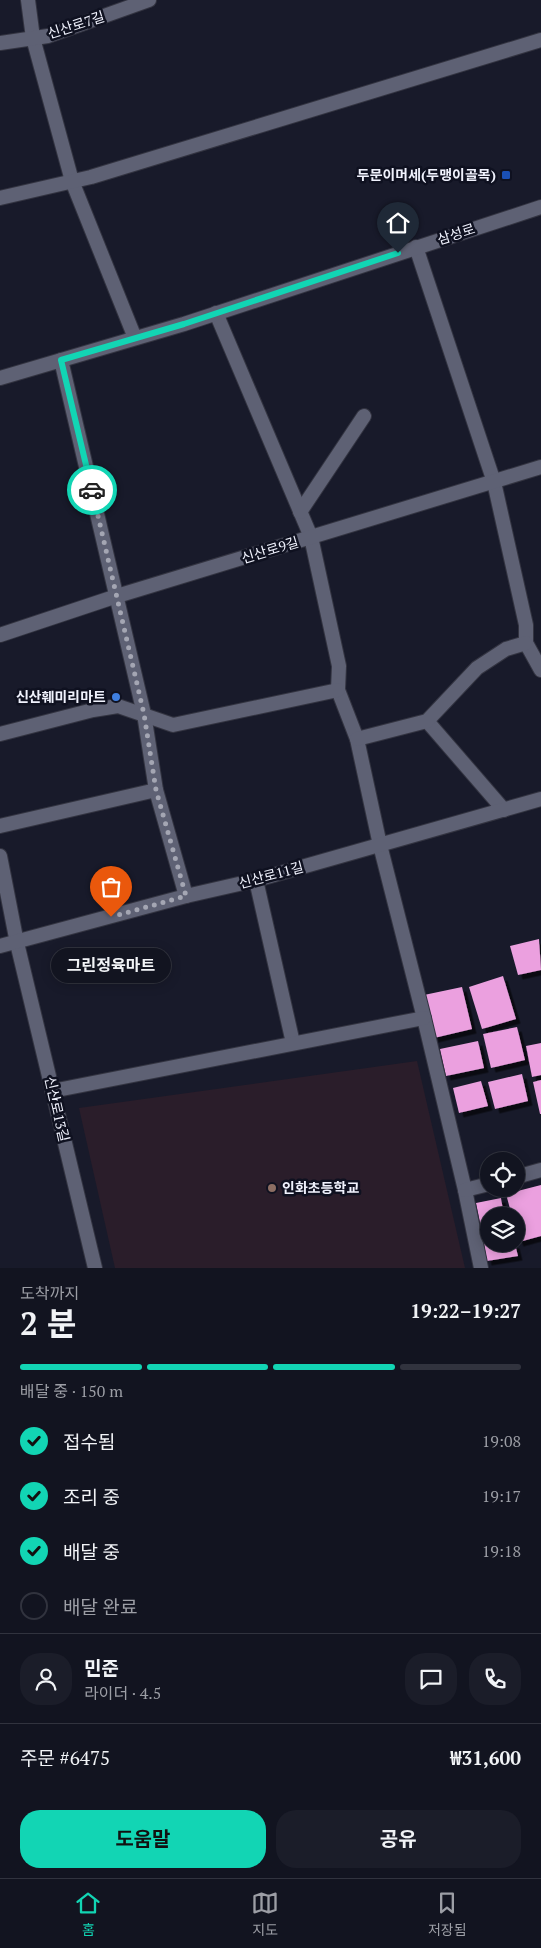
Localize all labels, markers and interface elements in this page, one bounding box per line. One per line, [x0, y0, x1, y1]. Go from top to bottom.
street label: 신산로7길 [45, 6, 107, 43]
place label: 두문이머세(두맹이골목) [357, 165, 496, 184]
marker: 두문이머세(두맹이골목) [500, 169, 512, 181]
pin [377, 202, 419, 253]
icon: home [384, 209, 412, 237]
street label: 삼성로 [435, 218, 477, 249]
courier [67, 465, 117, 515]
icon: car [78, 476, 106, 504]
street label: 신산로9길 [239, 532, 301, 567]
place label: 신산훼미리마트 [16, 687, 106, 706]
marker: 신산훼미리마트 [110, 691, 122, 703]
street label: 신산로11길 [236, 857, 305, 892]
pin [90, 866, 132, 917]
icon: bag [97, 873, 125, 901]
callout: 그린정육마트 [51, 947, 171, 982]
text: 그린정육마트 [67, 954, 155, 976]
street label: 신산로13길 [41, 1074, 74, 1143]
map controls [480, 1152, 525, 1252]
button: locate [480, 1152, 525, 1197]
place label: 인화초등학교 [282, 1178, 359, 1197]
marker: 인화초등학교 [266, 1182, 278, 1194]
button: layers [480, 1207, 525, 1252]
text: 도착까지 [20, 1282, 79, 1304]
text: 19:22–19:27 [410, 1298, 521, 1323]
text: 2 분 [20, 1302, 76, 1344]
text: 배달 중 · 150 m [20, 1380, 123, 1402]
icon: check [20, 1427, 48, 1455]
text: 접수됨 [63, 1429, 115, 1454]
text: 19:08 [482, 1430, 521, 1452]
icon: check [20, 1482, 48, 1510]
text: 조리 중 [63, 1484, 120, 1509]
text: 19:17 [482, 1485, 521, 1507]
icon: check [20, 1537, 48, 1565]
text: 배달 중 [63, 1539, 120, 1564]
text: 19:18 [482, 1540, 521, 1562]
text: 배달 완료 [63, 1594, 138, 1619]
button: person [20, 1653, 72, 1705]
button: chat [405, 1653, 457, 1705]
button: phone [469, 1653, 521, 1705]
text: 민준 [84, 1655, 119, 1680]
text: 라이더 · 4.5 [84, 1682, 161, 1704]
text: 주문 #6475 [20, 1745, 110, 1770]
text: ₩31,600 [450, 1745, 521, 1770]
button: 도움말 [20, 1810, 266, 1868]
button: 공유 [276, 1810, 521, 1868]
tab: 홈 [74, 1889, 102, 1939]
tab: 지도 [251, 1889, 279, 1939]
tab: 저장됨 [428, 1889, 467, 1939]

